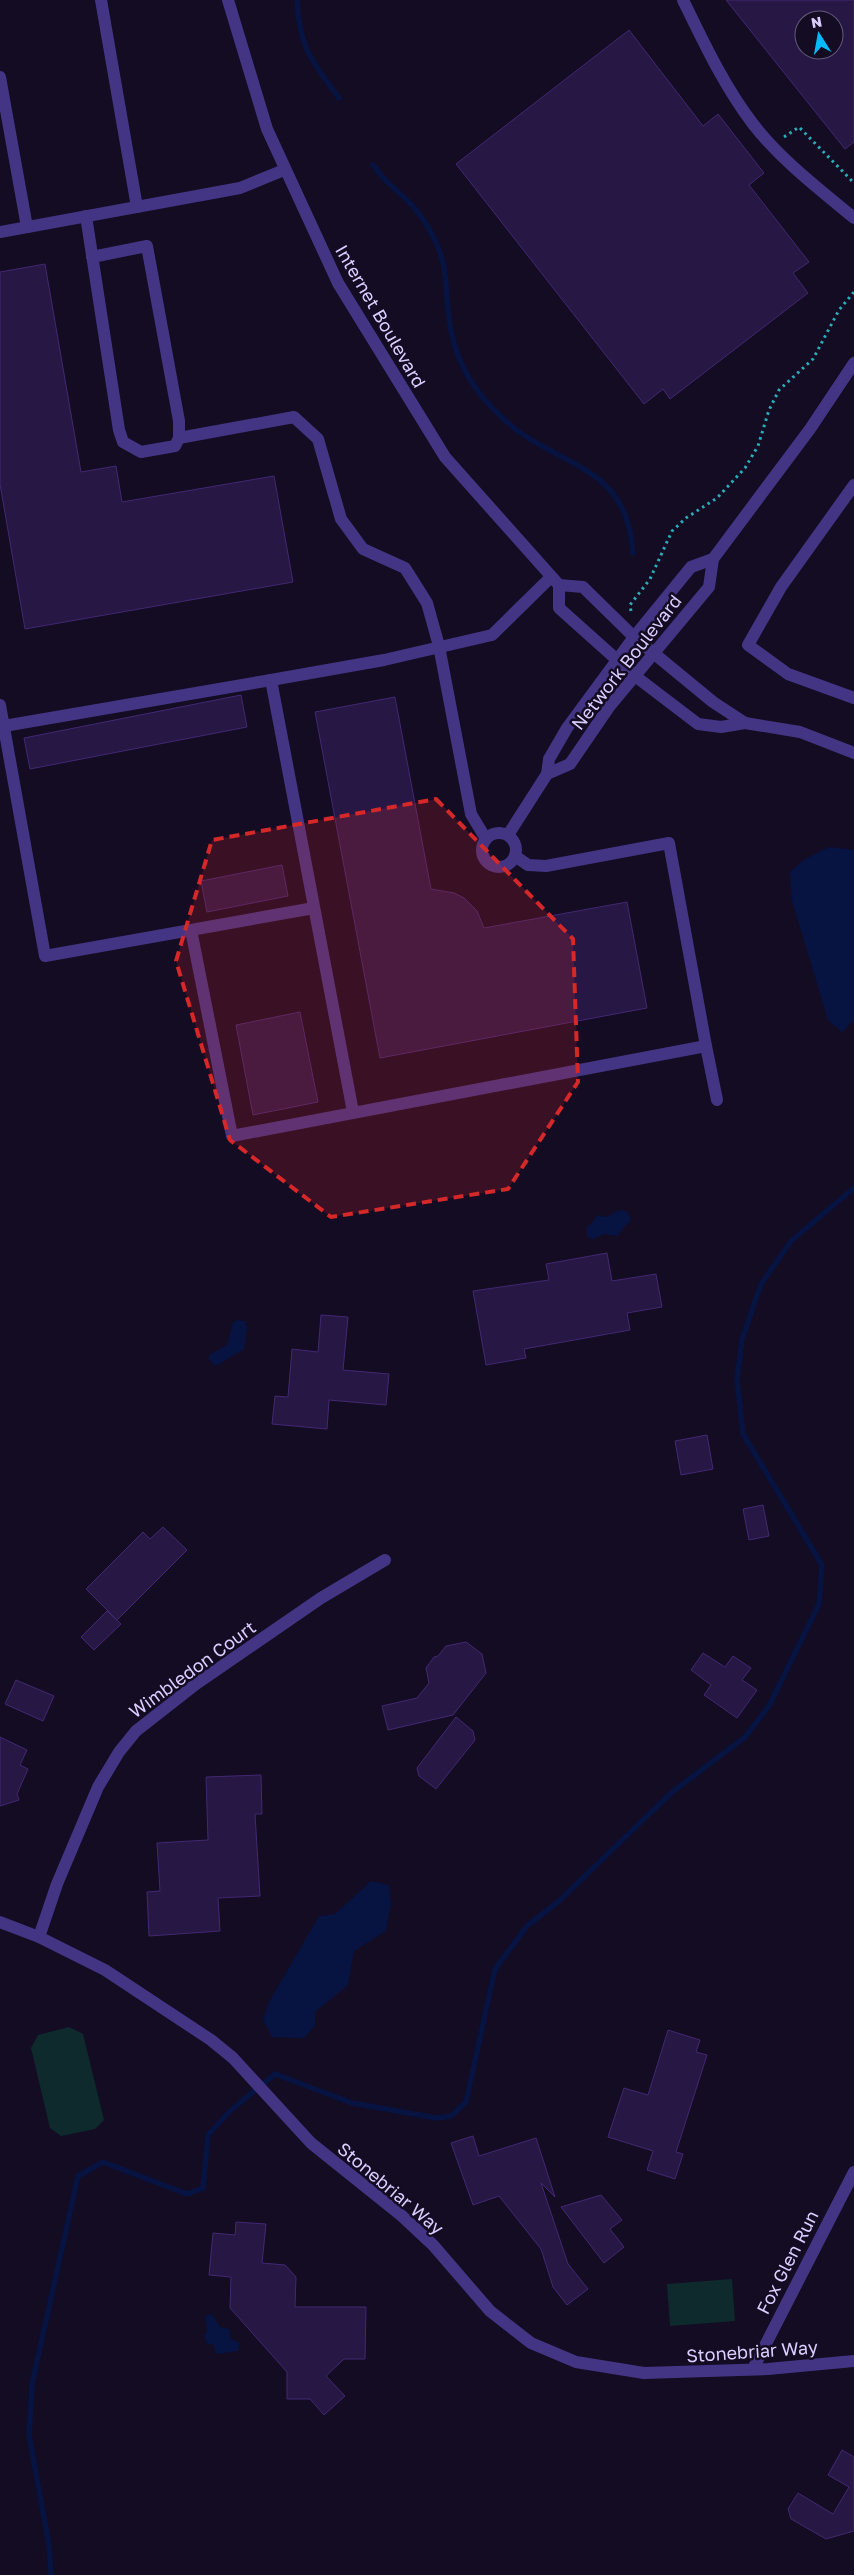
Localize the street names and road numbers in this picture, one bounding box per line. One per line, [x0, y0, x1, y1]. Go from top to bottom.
street label: Internet Boulevard [331, 241, 431, 391]
street label: Network Boulevard [566, 590, 686, 734]
street label: Wimbledon Court [124, 1616, 260, 1722]
street label: Stonebriar Way [333, 2137, 449, 2239]
street label: Fox Glen Run [751, 2206, 823, 2318]
street label: Stonebriar Way [686, 2335, 818, 2367]

